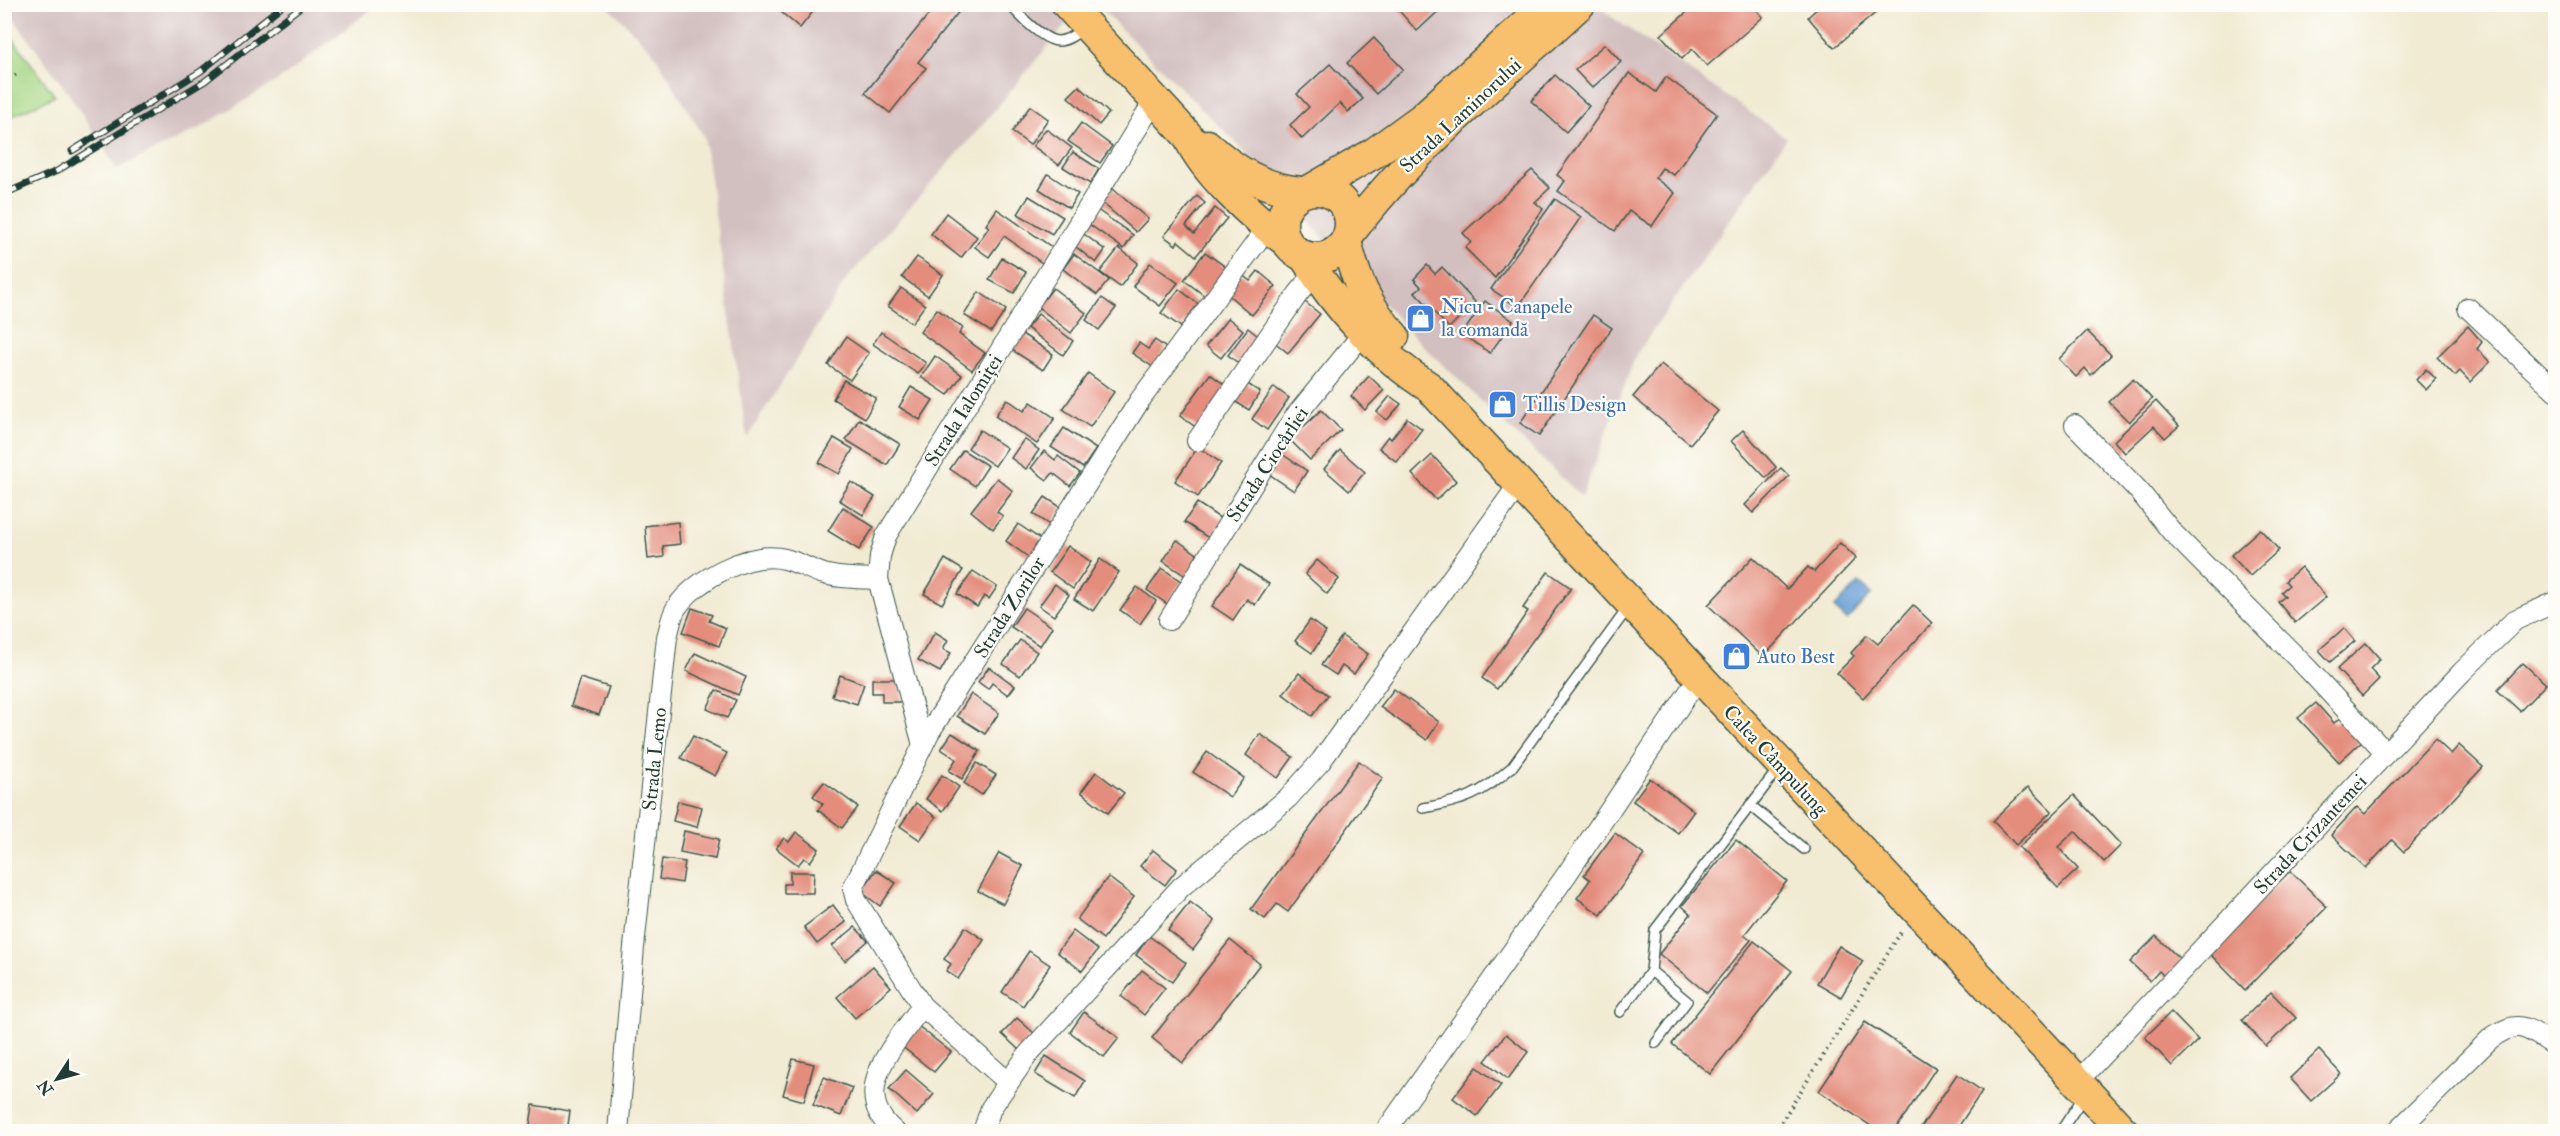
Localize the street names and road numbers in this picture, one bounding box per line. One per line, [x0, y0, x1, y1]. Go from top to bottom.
street label: Strada Laminorului [1394, 53, 1526, 178]
street label: Strada Ialomiței [919, 350, 1008, 471]
street label: Strada Ciocârliei [1221, 402, 1314, 527]
street label: Strada Zorilor [968, 551, 1051, 663]
street label: Calea Câmpulung [1717, 700, 1834, 823]
street label: Strada Lemo [637, 706, 672, 812]
street label: Strada Crizantemei [2248, 769, 2372, 899]

